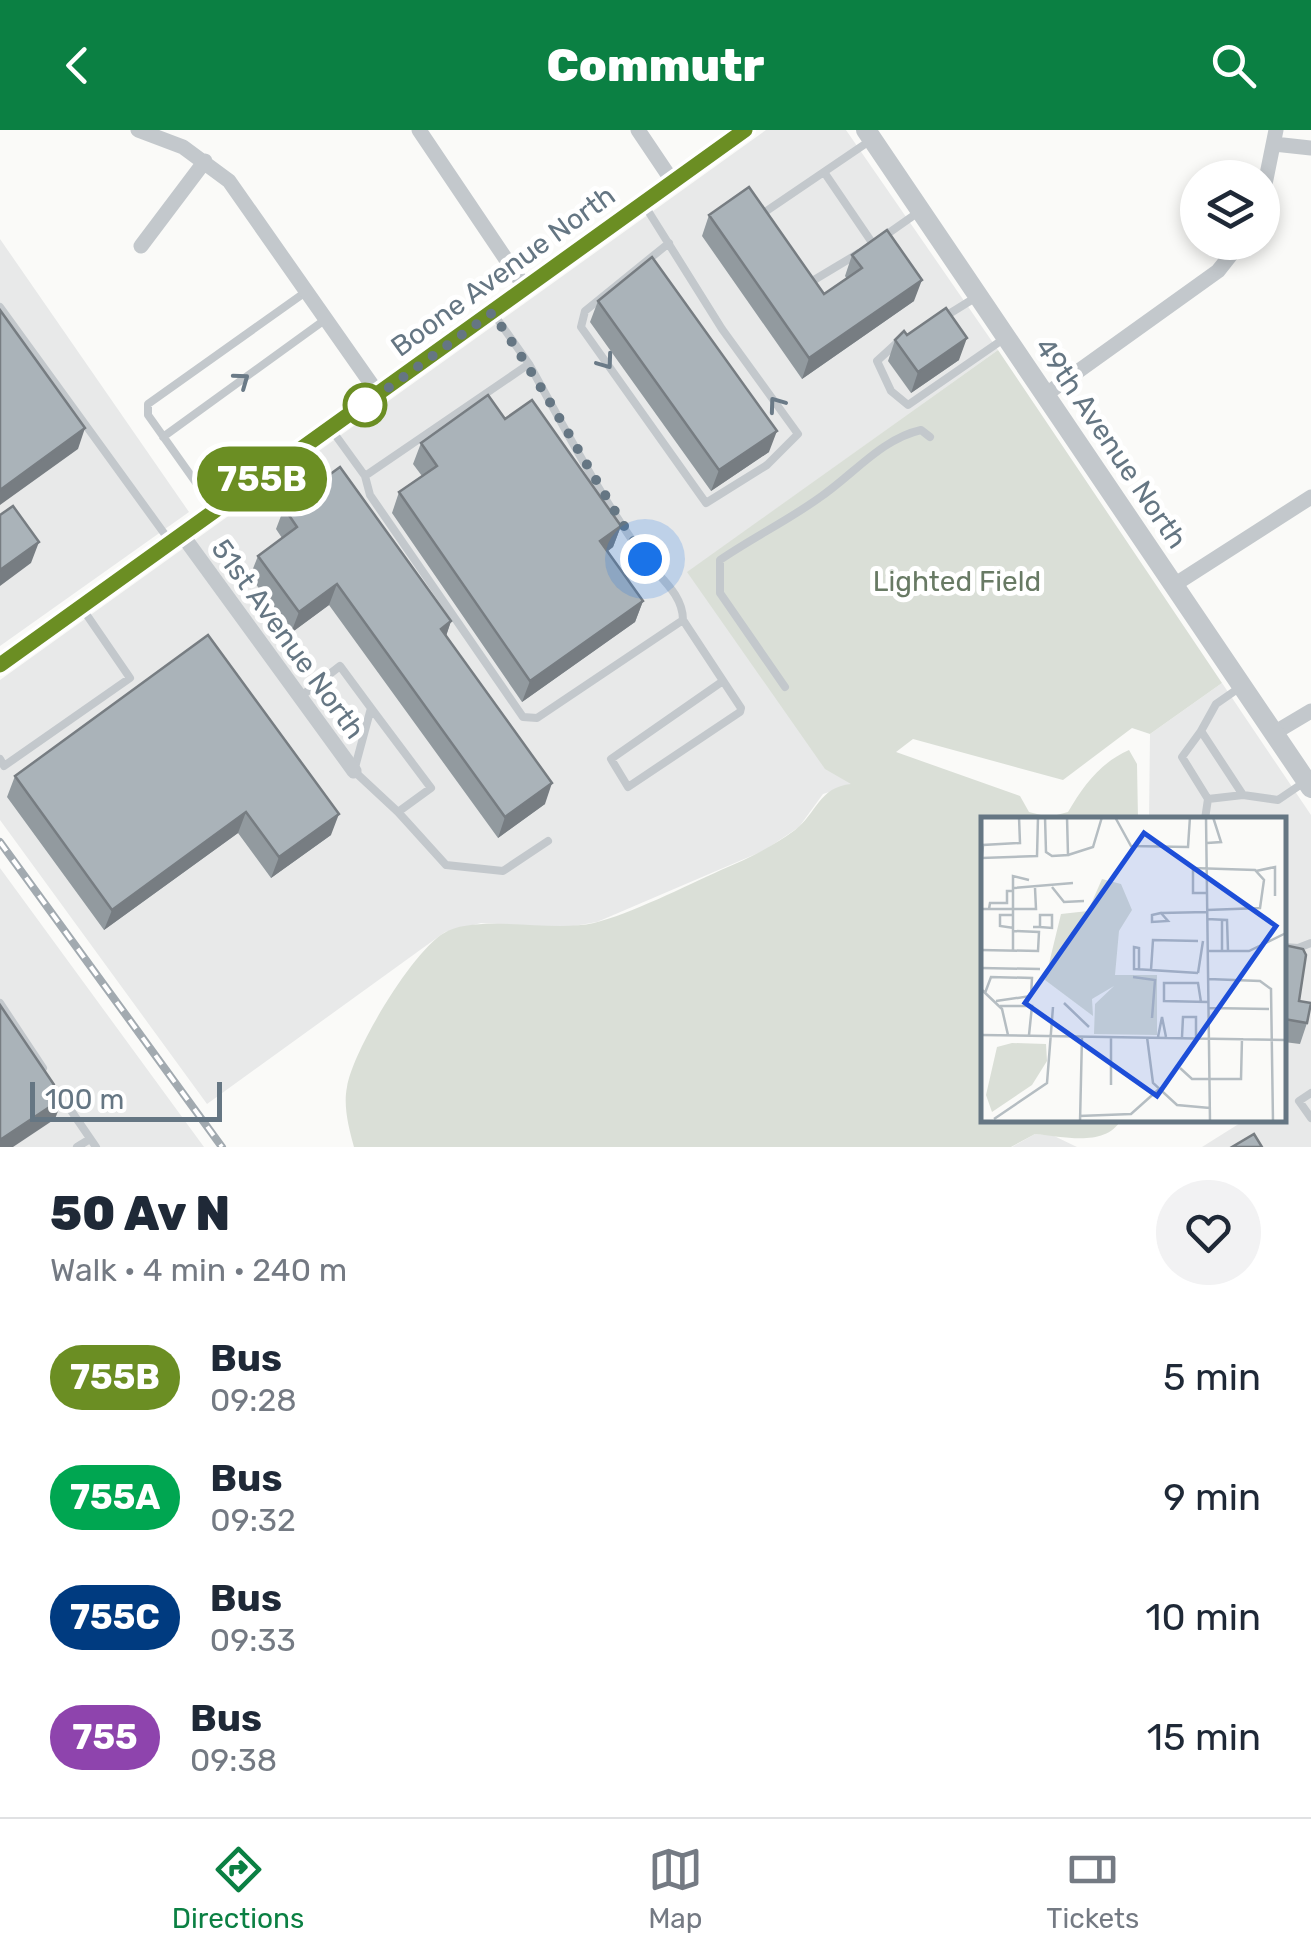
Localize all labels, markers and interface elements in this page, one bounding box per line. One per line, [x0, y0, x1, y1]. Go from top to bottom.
icon: back [50, 38, 105, 93]
icon: search [1206, 38, 1261, 93]
text: Commutr [547, 39, 764, 92]
map controls [1180, 160, 1280, 260]
button: layers [1180, 160, 1280, 260]
street label: Boone Avenue North [385, 179, 621, 363]
street label: 49th Avenue North [1028, 331, 1194, 555]
one-way arrow [594, 351, 612, 369]
one-way arrow [231, 373, 250, 392]
unlabelled marker [344, 384, 386, 426]
one-way arrow [770, 397, 788, 415]
line badge: 755B [192, 446, 332, 512]
text: 755B [217, 458, 307, 500]
street label: 51st Avenue North [205, 533, 371, 745]
your location [620, 534, 670, 584]
park label: Lighted Field [873, 565, 1041, 598]
inset map [981, 817, 1286, 1122]
scale bar [30, 1077, 222, 1121]
text: 100 m [45, 1083, 124, 1116]
button: heart [1156, 1180, 1261, 1285]
text: 50 Av N [50, 1185, 230, 1242]
text: Walk · 4 min · 240 m [50, 1251, 347, 1289]
text: Bus [210, 1335, 282, 1381]
text: 5 min [1163, 1354, 1261, 1400]
text: 755B [70, 1356, 160, 1398]
text: 09:28 [210, 1381, 297, 1419]
text: Bus [210, 1455, 282, 1501]
text: 9 min [1163, 1474, 1261, 1520]
text: 755A [70, 1476, 160, 1518]
text: 09:32 [210, 1501, 296, 1539]
text: Bus [210, 1575, 282, 1621]
text: 10 min [1145, 1594, 1261, 1640]
text: 755C [70, 1596, 160, 1638]
text: 09:33 [210, 1621, 296, 1659]
text: Bus [190, 1695, 262, 1741]
text: 15 min [1147, 1714, 1261, 1760]
text: 755 [72, 1716, 138, 1758]
text: 09:38 [190, 1741, 277, 1779]
tab: Directions [172, 1842, 304, 1935]
tab: Map [648, 1842, 703, 1935]
tab: Tickets [1046, 1842, 1139, 1935]

